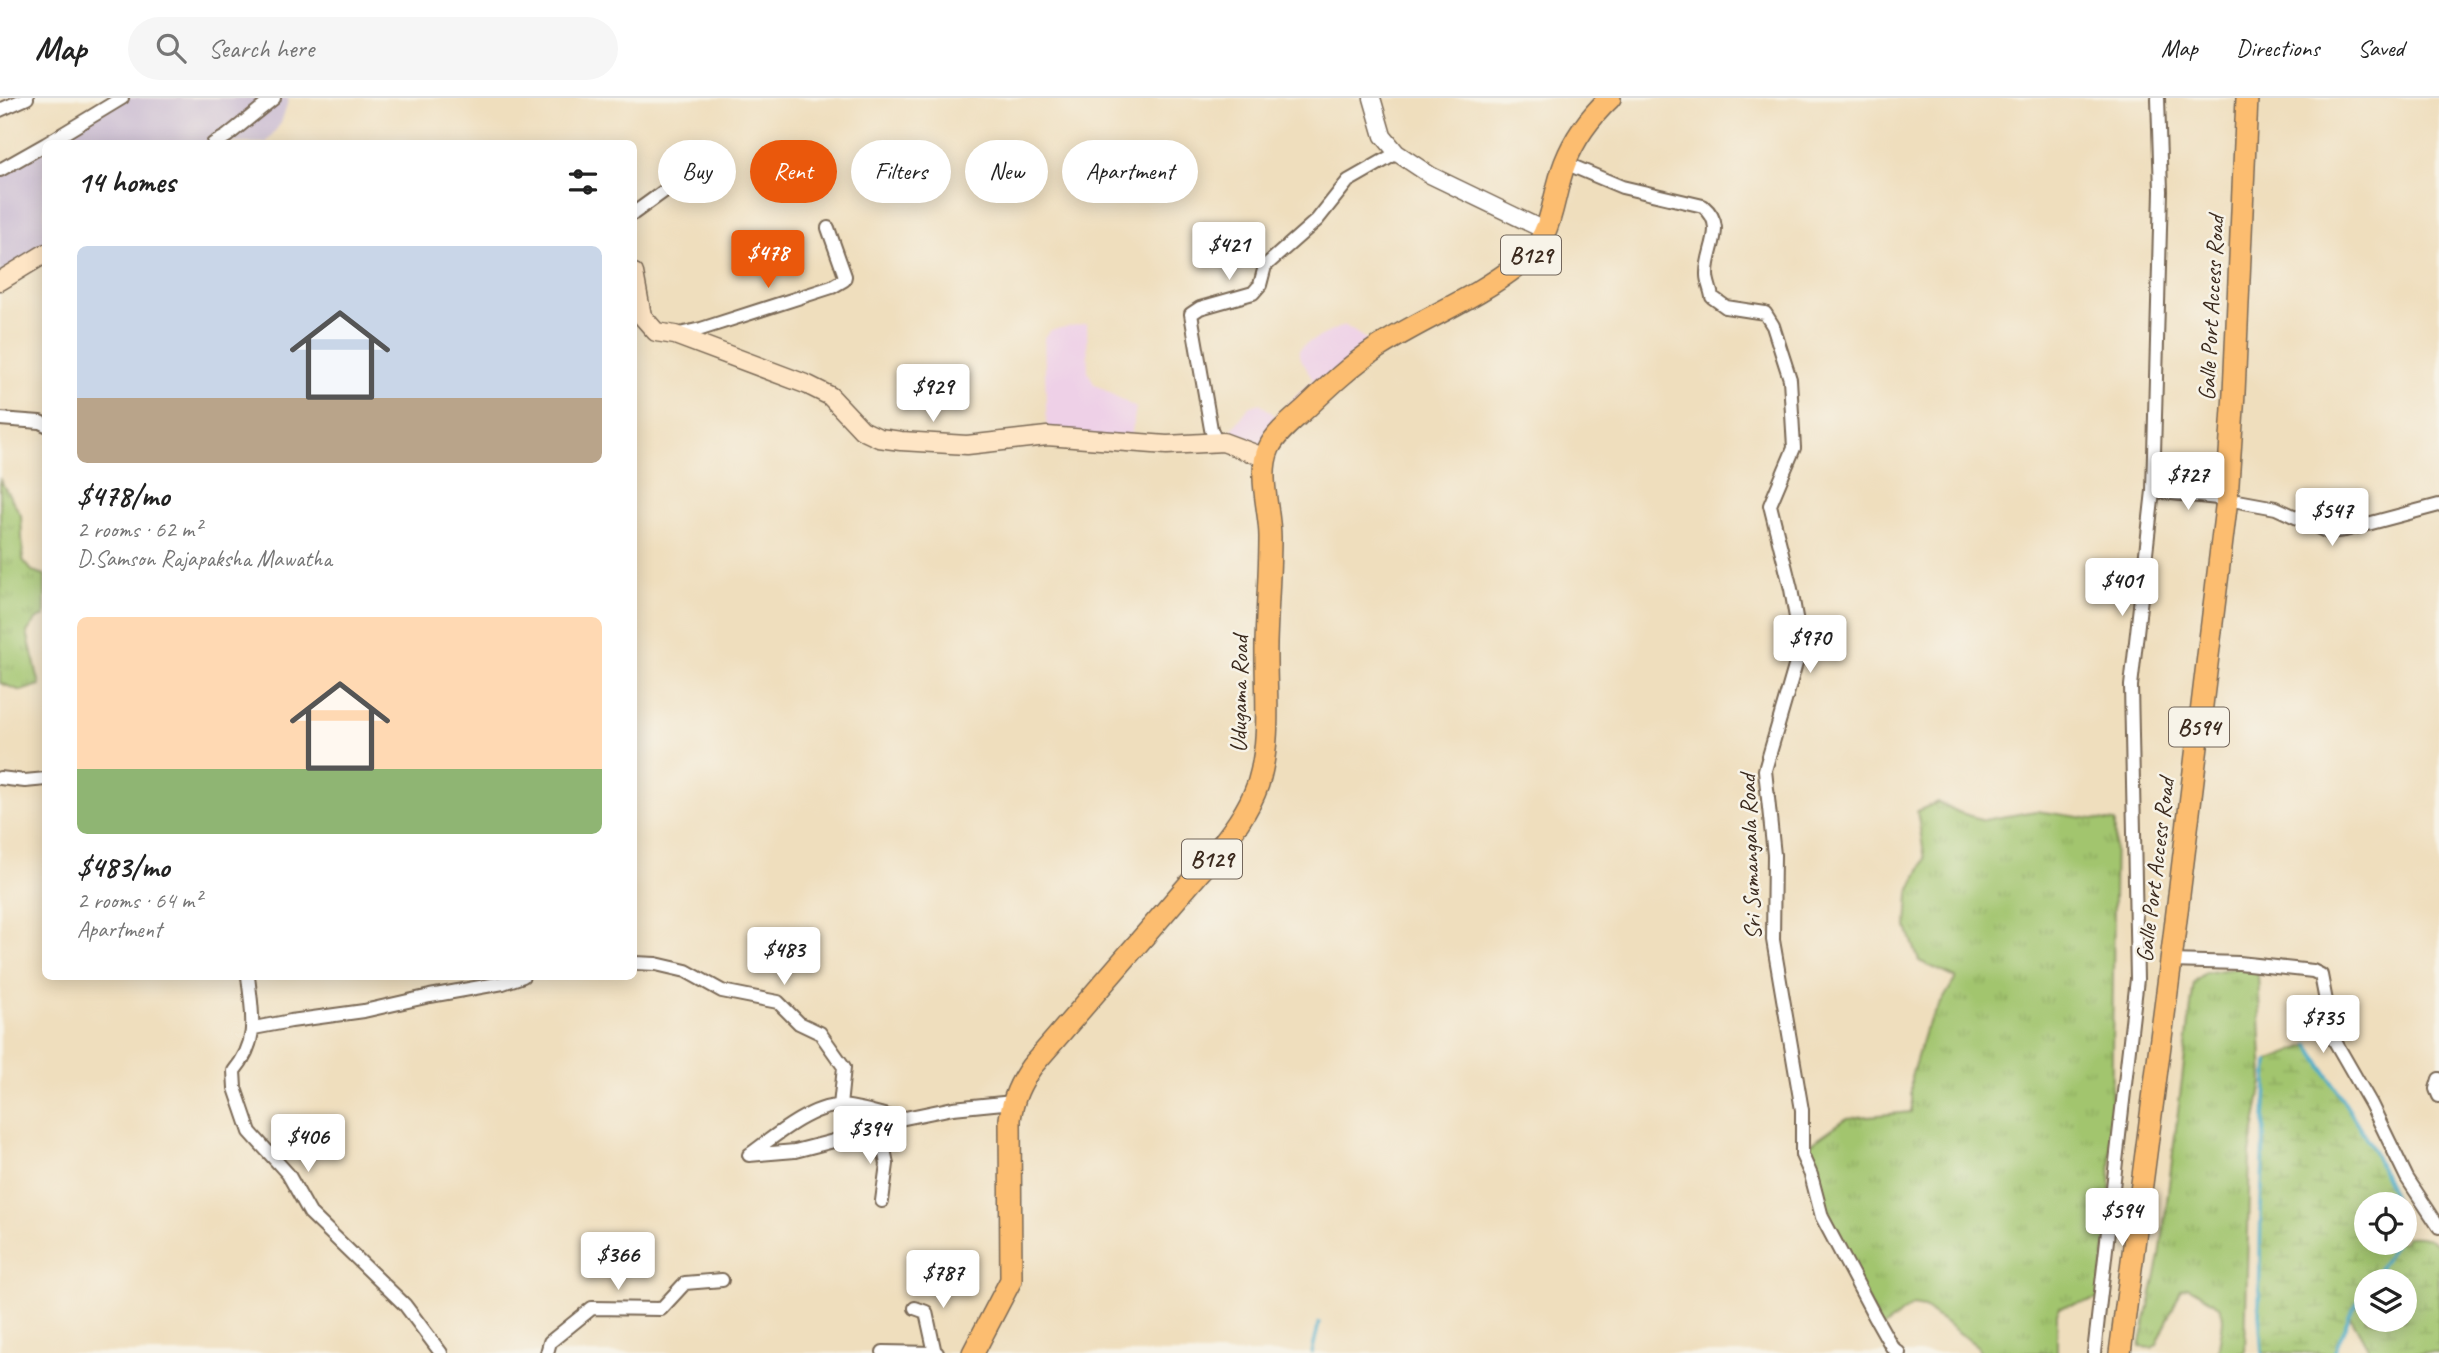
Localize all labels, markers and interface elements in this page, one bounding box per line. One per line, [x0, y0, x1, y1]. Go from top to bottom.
search box [128, 17, 618, 80]
text: Map [35, 27, 86, 69]
icon: search [152, 29, 190, 67]
text: Search here [208, 32, 314, 65]
text: Map [2161, 33, 2198, 63]
text: Directions [2236, 33, 2319, 63]
text: Saved [2357, 33, 2404, 63]
chip: Buy [658, 140, 736, 203]
chip: Rent [750, 140, 837, 203]
chip: Filters [851, 140, 951, 203]
chip: New [965, 140, 1048, 203]
chip: Apartment [1062, 140, 1198, 203]
text: 14 homes [77, 163, 175, 201]
icon: filters [564, 163, 602, 201]
street label: Galle Port Access Road [2191, 211, 2231, 401]
pin: $421 [1188, 222, 1270, 282]
pin: $478 [727, 230, 809, 290]
text: $421 [1208, 230, 1250, 259]
road number: B129 [1501, 236, 1561, 274]
text: $478 [747, 238, 789, 267]
icon: home [277, 292, 403, 418]
pin: $929 [892, 364, 974, 424]
text: $929 [913, 372, 953, 401]
pin: $727 [2147, 452, 2229, 512]
text: $727 [2167, 460, 2209, 489]
text: $478/mo [77, 477, 169, 515]
pin: $547 [2291, 489, 2373, 548]
text: $547 [2312, 496, 2352, 525]
text: 2 rooms · 62 m² [77, 515, 201, 544]
text: D.Samson Rajapaksha Mawatha [77, 544, 332, 573]
pin: $401 [2081, 559, 2163, 618]
text: $401 [2101, 566, 2143, 595]
pin: $970 [1769, 616, 1851, 675]
text: $970 [1789, 623, 1831, 652]
street label: Udugama Road [1223, 632, 1255, 753]
icon: home [277, 663, 403, 789]
road number: B594 [2169, 708, 2229, 747]
street label: Sri Sumangala Road [1732, 770, 1768, 940]
street label: Galle Port Access Road [2129, 773, 2182, 964]
road number: B129 [1182, 839, 1242, 878]
text: $483/mo [77, 848, 169, 886]
text: 2 rooms · 64 m² [77, 886, 201, 915]
text: Apartment [77, 915, 162, 944]
pin: $483 [743, 928, 825, 987]
text: $483 [763, 935, 805, 964]
pin: $735 [2282, 996, 2364, 1055]
text: $735 [2303, 1003, 2343, 1032]
pin: $394 [829, 1107, 911, 1166]
pin: $406 [267, 1114, 349, 1174]
text: $394 [849, 1114, 891, 1143]
text: $406 [287, 1122, 329, 1151]
pin: $594 [2081, 1188, 2163, 1248]
map controls [2354, 1192, 2417, 1332]
button: locate [2354, 1192, 2417, 1255]
text: $594 [2102, 1196, 2142, 1225]
pin: $366 [577, 1232, 659, 1292]
text: $366 [597, 1240, 639, 1269]
pin: $787 [902, 1250, 984, 1310]
text: $787 [922, 1258, 964, 1287]
button: layers [2354, 1269, 2417, 1332]

